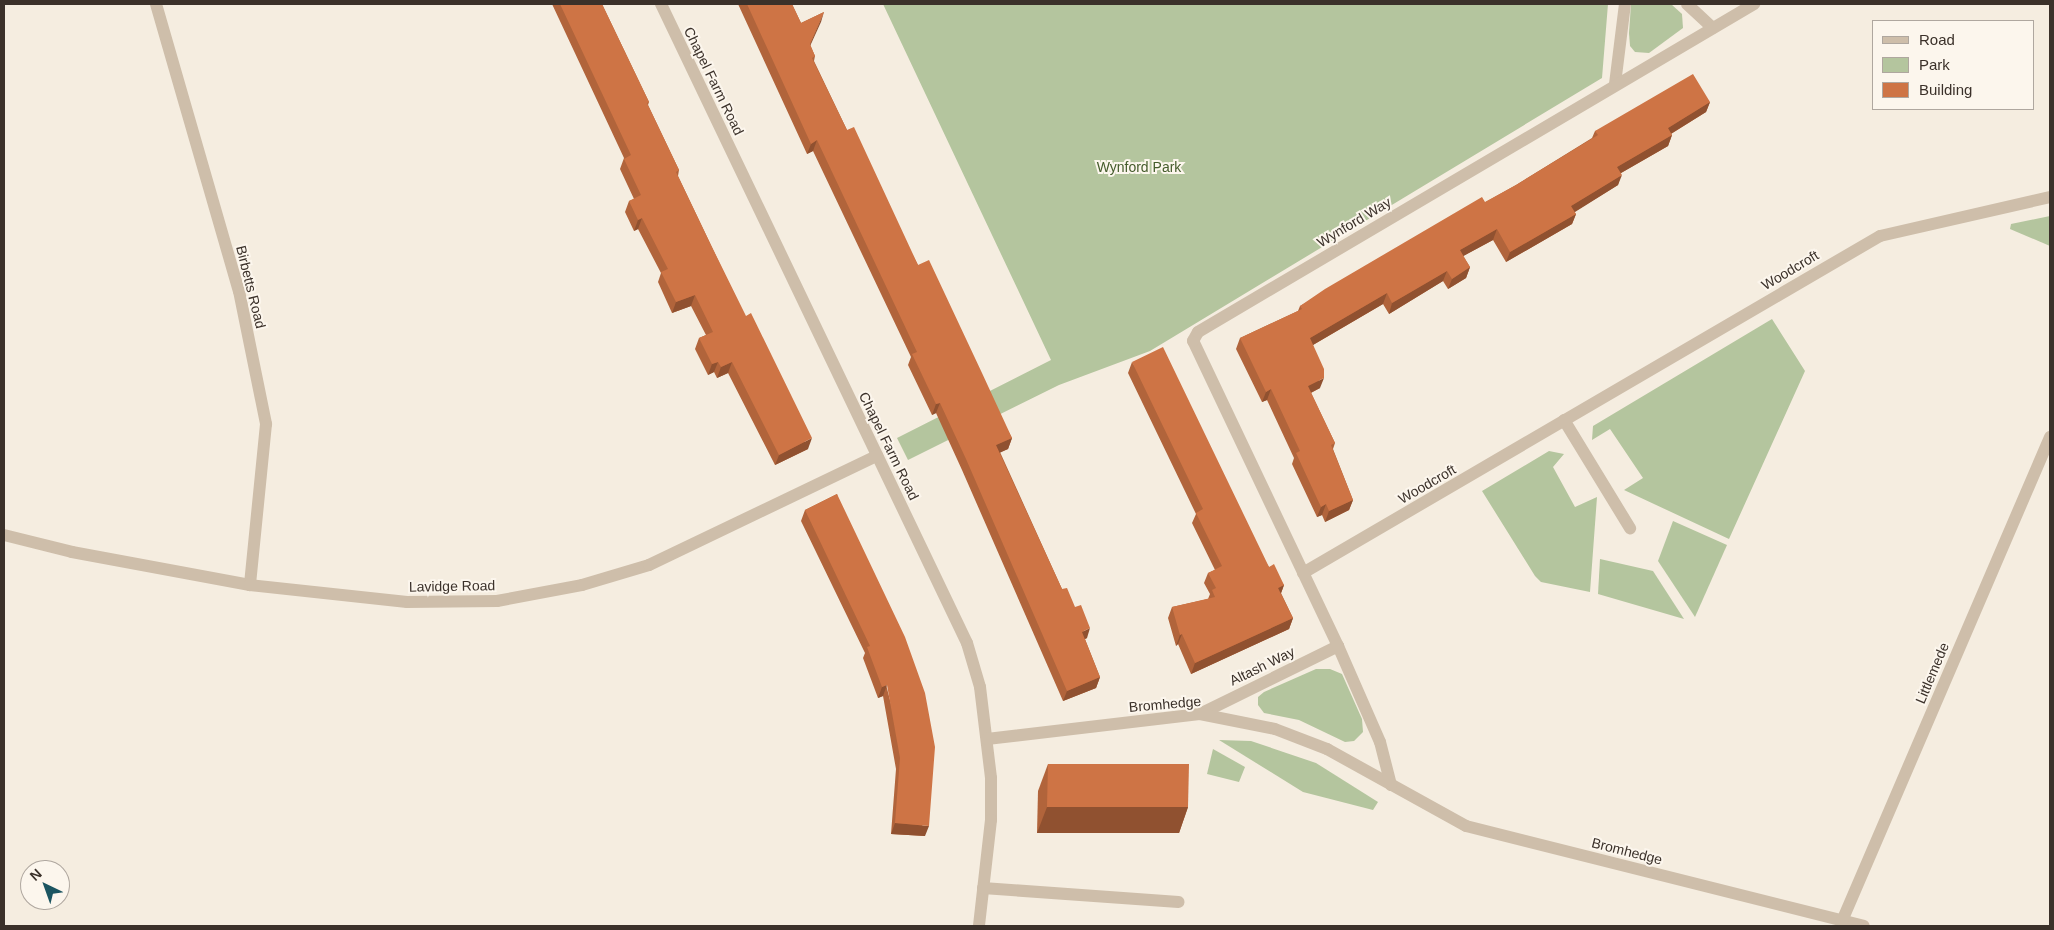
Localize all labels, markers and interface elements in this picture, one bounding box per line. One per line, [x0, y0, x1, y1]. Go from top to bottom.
legend [1872, 20, 2034, 110]
street label: Chapel Farm Road [681, 24, 747, 138]
text: Road [1919, 31, 1955, 48]
text: Park [1919, 56, 1950, 73]
text: Building [1919, 81, 1972, 98]
park label: Wynford Park [1097, 159, 1181, 175]
street label: Wynford Way [1314, 193, 1394, 251]
street label: Birbetts Road [233, 244, 269, 330]
street label: Woodcroft [1758, 246, 1822, 294]
street label: Chapel Farm Road [856, 389, 922, 503]
street label: Woodcroft [1395, 461, 1459, 507]
street label: Lavidge Road [409, 577, 495, 595]
street label: Littlemede [1912, 640, 1952, 706]
street label: Altash Way [1227, 643, 1297, 689]
street label: Bromhedge [1128, 692, 1202, 716]
street label: Bromhedge [1590, 834, 1664, 868]
north arrow [20, 860, 70, 910]
text: N [27, 865, 45, 884]

